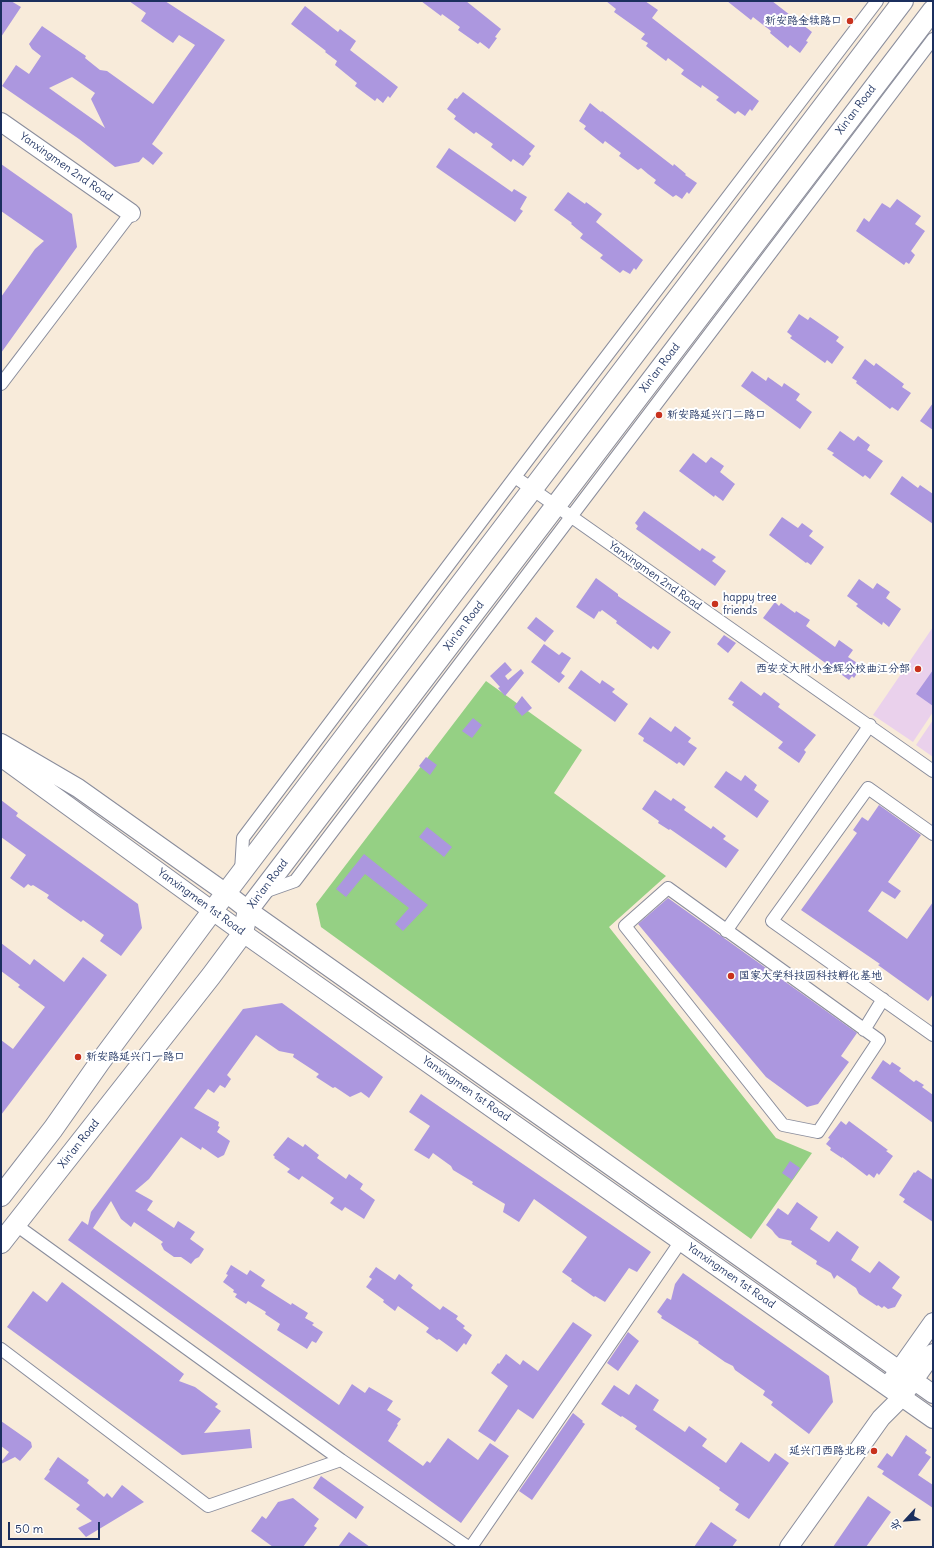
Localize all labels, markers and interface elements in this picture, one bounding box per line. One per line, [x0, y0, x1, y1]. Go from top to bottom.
place label: 新安路金犊路口 [765, 14, 842, 28]
marker: 新安路金犊路口 [845, 16, 855, 26]
street label: Xin'an Road [833, 83, 879, 137]
street label: Yanxingmen 2nd Road [17, 130, 115, 204]
street label: Xin'an Road [637, 341, 683, 395]
place label: 新安路延兴门二路口 [667, 408, 766, 422]
marker: 新安路延兴门二路口 [654, 410, 664, 420]
street label: Yanxingmen 2nd Road [606, 539, 704, 613]
place label: happy tree friends [723, 591, 777, 617]
street label: Xin'an Road [441, 599, 487, 653]
marker: happy tree friends [710, 599, 720, 609]
place label: 西安交大附小金辉分校曲江分部 [756, 662, 910, 676]
marker: 西安交大附小金辉分校曲江分部 [913, 664, 923, 674]
street label: Xin'an Road [245, 857, 291, 911]
street label: Yanxingmen 1st Road [155, 866, 247, 938]
place label: 国家大学科技园科技孵化基地 [739, 969, 882, 983]
marker: 国家大学科技园科技孵化基地 [726, 971, 736, 981]
place label: 新安路延兴门一路口 [86, 1050, 185, 1064]
marker: 新安路延兴门一路口 [73, 1052, 83, 1062]
street label: Yanxingmen 1st Road [419, 1054, 513, 1124]
street label: Xin'an Road [56, 1117, 102, 1171]
street label: Yanxingmen 1st Road [684, 1241, 778, 1311]
place label: 延兴门西路北段 [789, 1444, 866, 1458]
marker: 延兴门西路北段 [869, 1446, 879, 1456]
north arrow [886, 1500, 926, 1540]
scale bar [10, 1514, 102, 1540]
text: 北 [887, 1517, 904, 1533]
text: 50 m [15, 1521, 43, 1536]

